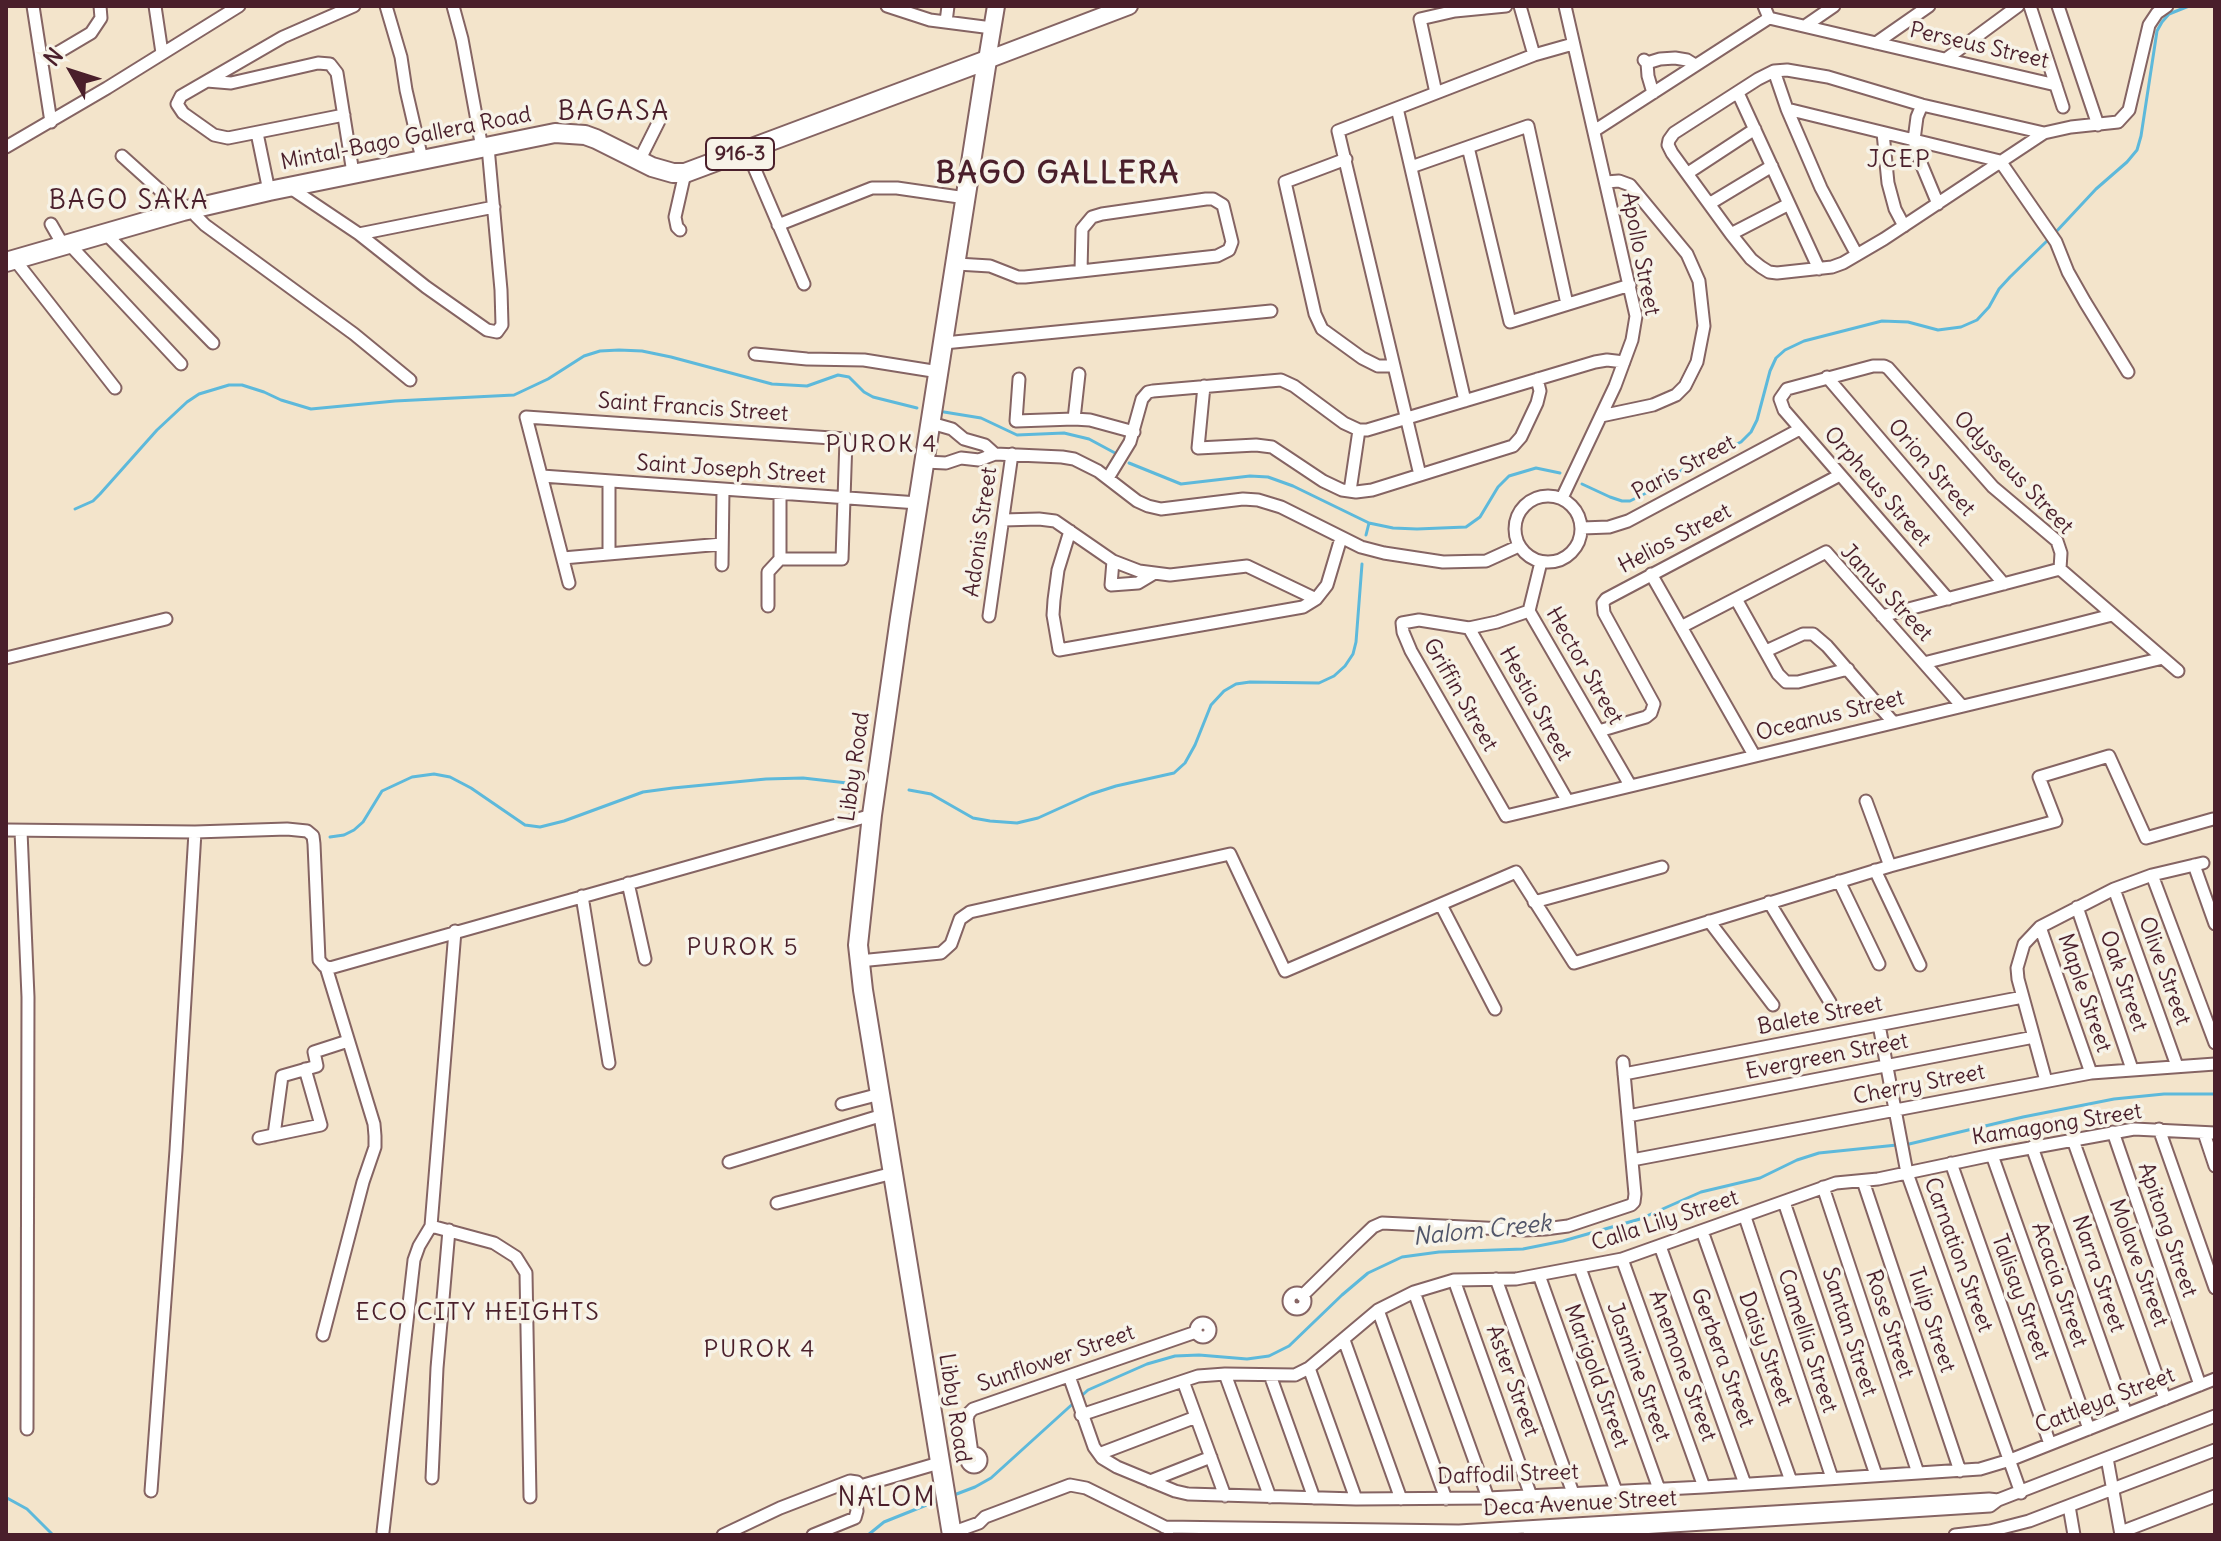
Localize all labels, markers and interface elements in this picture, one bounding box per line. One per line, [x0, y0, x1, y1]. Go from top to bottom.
street label: Perseus Street [1907, 17, 2051, 75]
north arrow [32, 32, 112, 112]
text: N [38, 42, 69, 72]
district label: BAGASA [558, 97, 670, 129]
street label: Mintal-Bago Gallera Road [279, 102, 533, 176]
road number: 916-3 [706, 138, 774, 170]
district label: JCEP [1867, 146, 1931, 174]
district label: BAGO GALLERA [936, 156, 1180, 192]
district label: BAGO SAKA [49, 186, 209, 218]
street label: Apollo Street [1615, 190, 1665, 318]
street label: Saint Francis Street [597, 388, 789, 428]
street label: Odysseus Street [1948, 406, 2078, 540]
street label: Orion Street [1882, 414, 1980, 522]
street label: Orpheus Street [1818, 422, 1936, 552]
street label: Paris Street [1628, 430, 1740, 506]
district label: PUROK 4 [826, 431, 938, 459]
street label: Saint Joseph Street [636, 450, 826, 490]
street label: Adonis Street [959, 465, 1003, 599]
street label: Helios Street [1614, 498, 1736, 580]
street label: Janus Street [1834, 539, 1938, 647]
street label: Hector Street [1540, 602, 1628, 730]
street label: Griffin Street [1417, 634, 1503, 756]
street label: Hestia Street [1493, 642, 1577, 766]
street label: Oceanus Street [1753, 685, 1907, 747]
street label: Libby Road [834, 710, 876, 824]
street label: Olive Street [2132, 913, 2196, 1029]
street label: Oak Street [2093, 927, 2153, 1035]
street label: Maple Street [2051, 930, 2117, 1056]
district label: PUROK 5 [687, 934, 799, 962]
street label: Balete Street [1755, 991, 1885, 1041]
street label: Evergreen Street [1744, 1028, 1910, 1086]
street label: Cherry Street [1851, 1059, 1987, 1111]
street label: Kamagong Street [1970, 1099, 2144, 1151]
street label: Apitong Street [2132, 1159, 2202, 1301]
street label: Carnation Street [1918, 1174, 1998, 1336]
street label: Calla Lily Street [1588, 1185, 1742, 1257]
street label: Molave Street [2103, 1196, 2173, 1330]
water label: Nalom Creek [1412, 1209, 1552, 1253]
street label: Narra Street [2066, 1212, 2130, 1336]
street label: Acacia Street [2025, 1219, 2093, 1351]
street label: Talisay Street [1985, 1231, 2055, 1363]
street label: Santan Street [1816, 1264, 1882, 1400]
street label: Tulip Street [1902, 1264, 1960, 1376]
street label: Camellia Street [1771, 1266, 1843, 1416]
street label: Rose Street [1859, 1267, 1919, 1381]
street label: Gerbera Street [1685, 1285, 1759, 1431]
street label: Anemone Street [1642, 1287, 1722, 1445]
street label: Daisy Street [1732, 1288, 1798, 1410]
district label: ECO CITY HEIGHTS [355, 1299, 601, 1327]
street label: Jasmine Street [1601, 1299, 1675, 1445]
street label: Marigold Street [1558, 1301, 1634, 1451]
street label: Sunflower Street [974, 1320, 1138, 1398]
street label: Aster Street [1480, 1322, 1544, 1440]
district label: PUROK 4 [704, 1336, 816, 1364]
street label: Libby Road [932, 1351, 976, 1465]
street label: Cattleya Street [2031, 1362, 2179, 1440]
street label: Daffodil Street [1437, 1459, 1579, 1491]
district label: NALOM [837, 1483, 937, 1515]
street label: Deca Avenue Street [1482, 1486, 1678, 1522]

